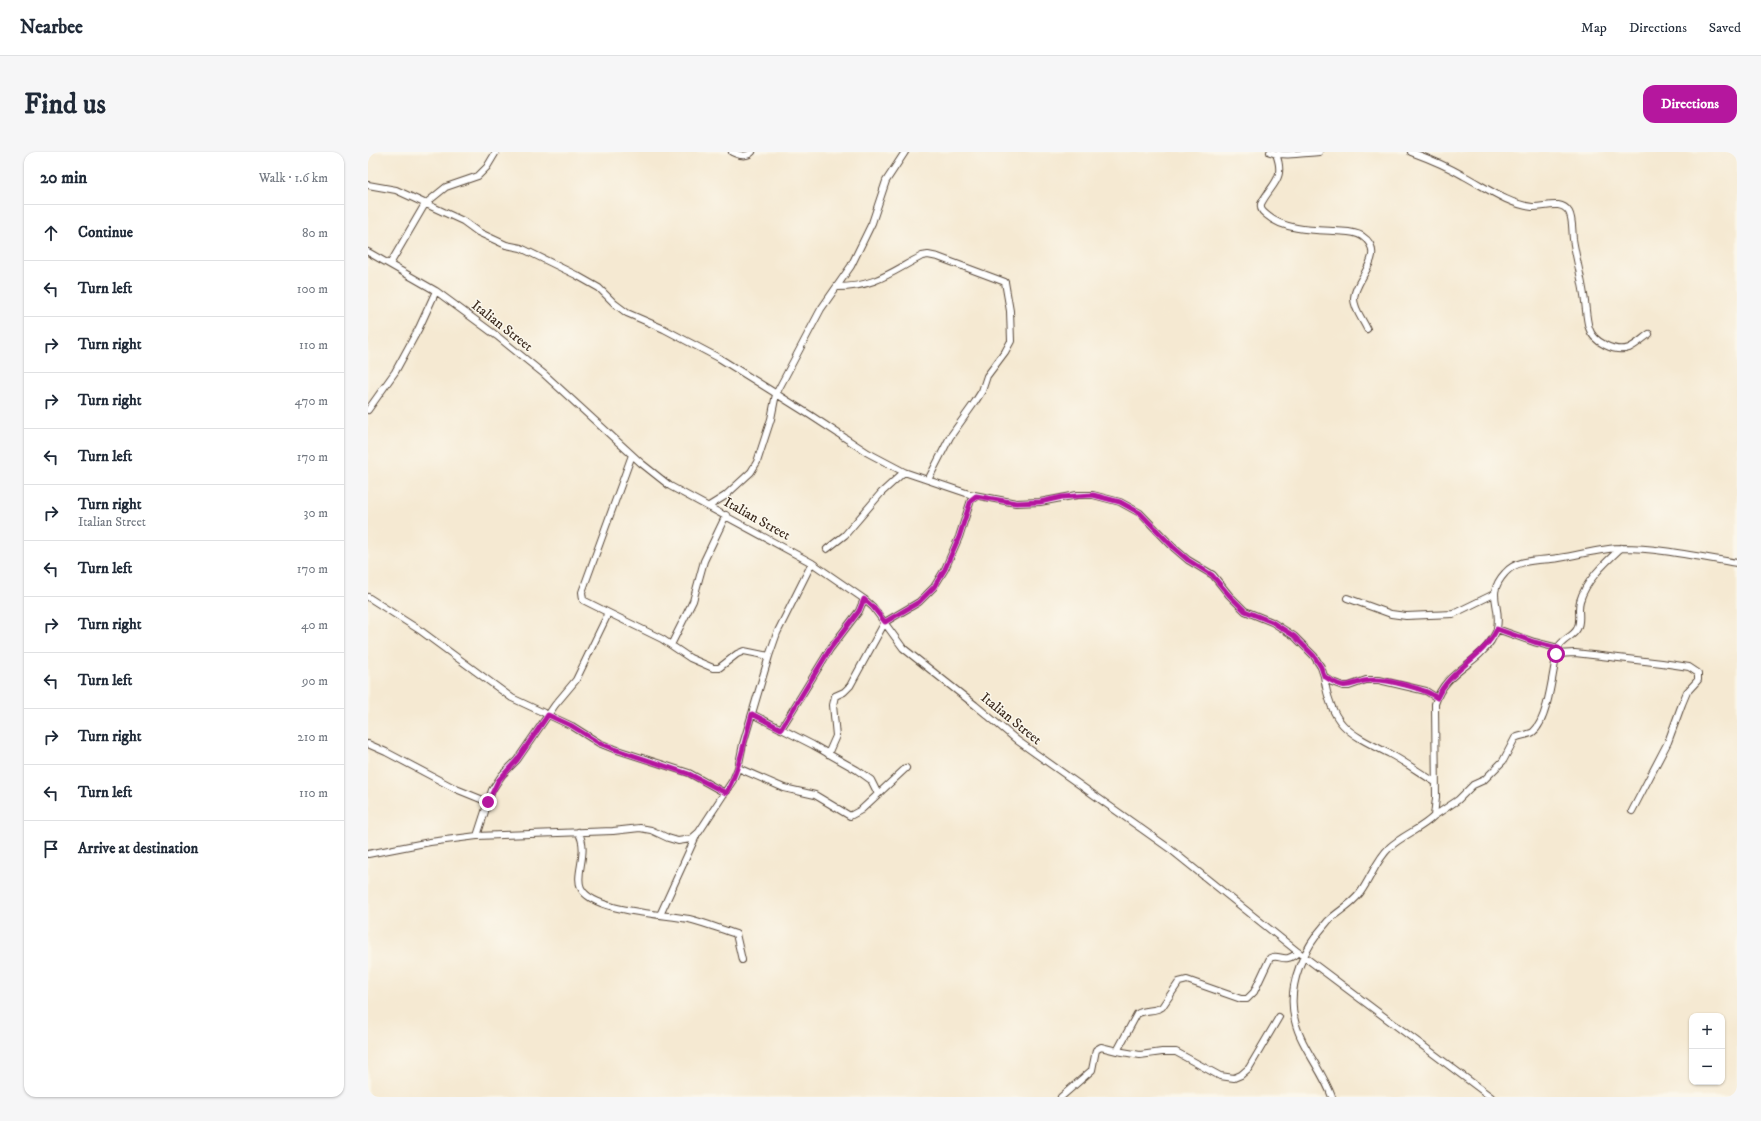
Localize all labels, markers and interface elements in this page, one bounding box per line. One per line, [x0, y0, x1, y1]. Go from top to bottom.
text: Nearbee [20, 16, 83, 39]
text: Map [1581, 19, 1607, 37]
text: Directions [1629, 19, 1687, 37]
text: Saved [1709, 19, 1741, 37]
button: Directions [1643, 85, 1737, 123]
text: Find us [24, 87, 106, 122]
text: 20 min [40, 167, 87, 189]
text: Walk · 1.6 km [259, 170, 328, 186]
icon: ahead [40, 222, 62, 244]
text: Continue [78, 223, 133, 242]
text: 80 m [302, 225, 328, 241]
icon: left [40, 278, 62, 300]
text: Turn left [78, 279, 132, 298]
text: 100 m [297, 281, 328, 297]
street label: Italian Street [468, 296, 537, 356]
icon: right [40, 334, 62, 356]
text: Turn right [78, 335, 141, 354]
text: 110 m [299, 337, 328, 353]
icon: right [40, 390, 62, 412]
text: Turn right [78, 391, 141, 410]
text: 470 m [295, 393, 328, 409]
icon: left [40, 446, 62, 468]
text: Turn left [78, 447, 132, 466]
text: 170 m [297, 449, 328, 465]
street label: Italian Street [721, 493, 794, 545]
text: Turn right [78, 495, 141, 514]
icon: right [40, 502, 62, 524]
text: 30 m [304, 505, 328, 521]
text: Italian Street [78, 514, 146, 530]
icon: left [40, 558, 62, 580]
text: Turn left [78, 559, 132, 578]
text: 170 m [297, 561, 328, 577]
icon: right [40, 614, 62, 636]
text: Turn right [78, 615, 141, 634]
text: 40 m [301, 617, 328, 633]
route start [1547, 645, 1565, 663]
icon: left [40, 670, 62, 692]
text: Turn left [78, 671, 132, 690]
text: 90 m [302, 673, 328, 689]
street label: Italian Street [977, 689, 1045, 749]
icon: right [40, 726, 62, 748]
text: Turn right [78, 727, 141, 746]
text: 210 m [297, 729, 328, 745]
icon: left [40, 782, 62, 804]
text: Turn left [78, 783, 132, 802]
text: 110 m [299, 785, 328, 801]
route end [479, 793, 497, 811]
icon: arrive [40, 838, 62, 860]
text: Arrive at destination [78, 839, 198, 858]
map controls [1689, 1013, 1725, 1085]
button: + [1689, 1013, 1725, 1049]
button: − [1689, 1049, 1725, 1085]

